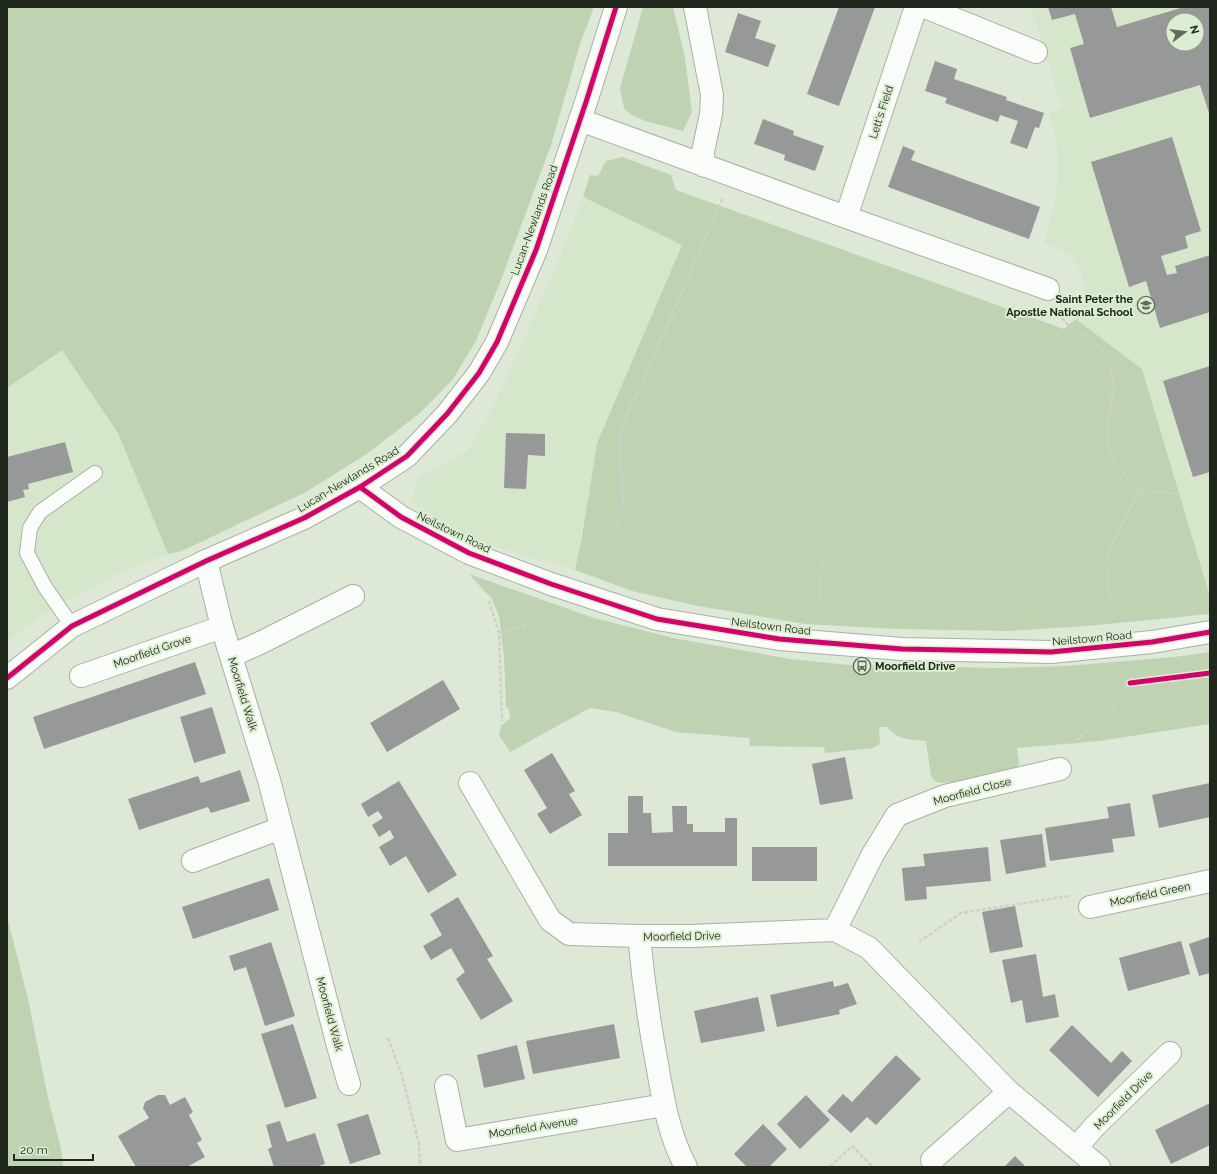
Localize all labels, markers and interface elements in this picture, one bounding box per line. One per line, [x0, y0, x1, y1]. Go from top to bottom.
north arrow [1165, 12, 1205, 52]
text: N [1187, 24, 1202, 35]
street label: Lett's Field [867, 84, 896, 141]
street label: Lucan-Newlands Road [508, 163, 561, 277]
place label: Saint Peter the Apostle National School [1006, 293, 1134, 319]
school or university icon: Saint Peter the Apostle National School [1136, 295, 1156, 315]
street label: Lucan-Newlands Road [295, 444, 402, 515]
street label: Neilstown Road [415, 509, 493, 556]
street label: Neilstown Road [730, 615, 812, 638]
street label: Neilstown Road [1052, 629, 1133, 648]
street label: Moorfield Grove [112, 632, 193, 671]
street label: Moorfield Walk [225, 656, 260, 733]
bus stop icon: Moorfield Drive [852, 656, 872, 676]
place label: Moorfield Drive [875, 660, 956, 673]
street label: Moorfield Close [932, 775, 1013, 808]
street label: Moorfield Green [1109, 880, 1192, 909]
street label: Moorfield Drive [643, 929, 721, 944]
street label: Moorfield Walk [313, 975, 346, 1053]
street label: Moorfield Drive [1091, 1068, 1156, 1132]
street label: Moorfield Avenue [488, 1114, 579, 1141]
scale bar [14, 1136, 93, 1162]
text: 20 m [20, 1143, 48, 1157]

